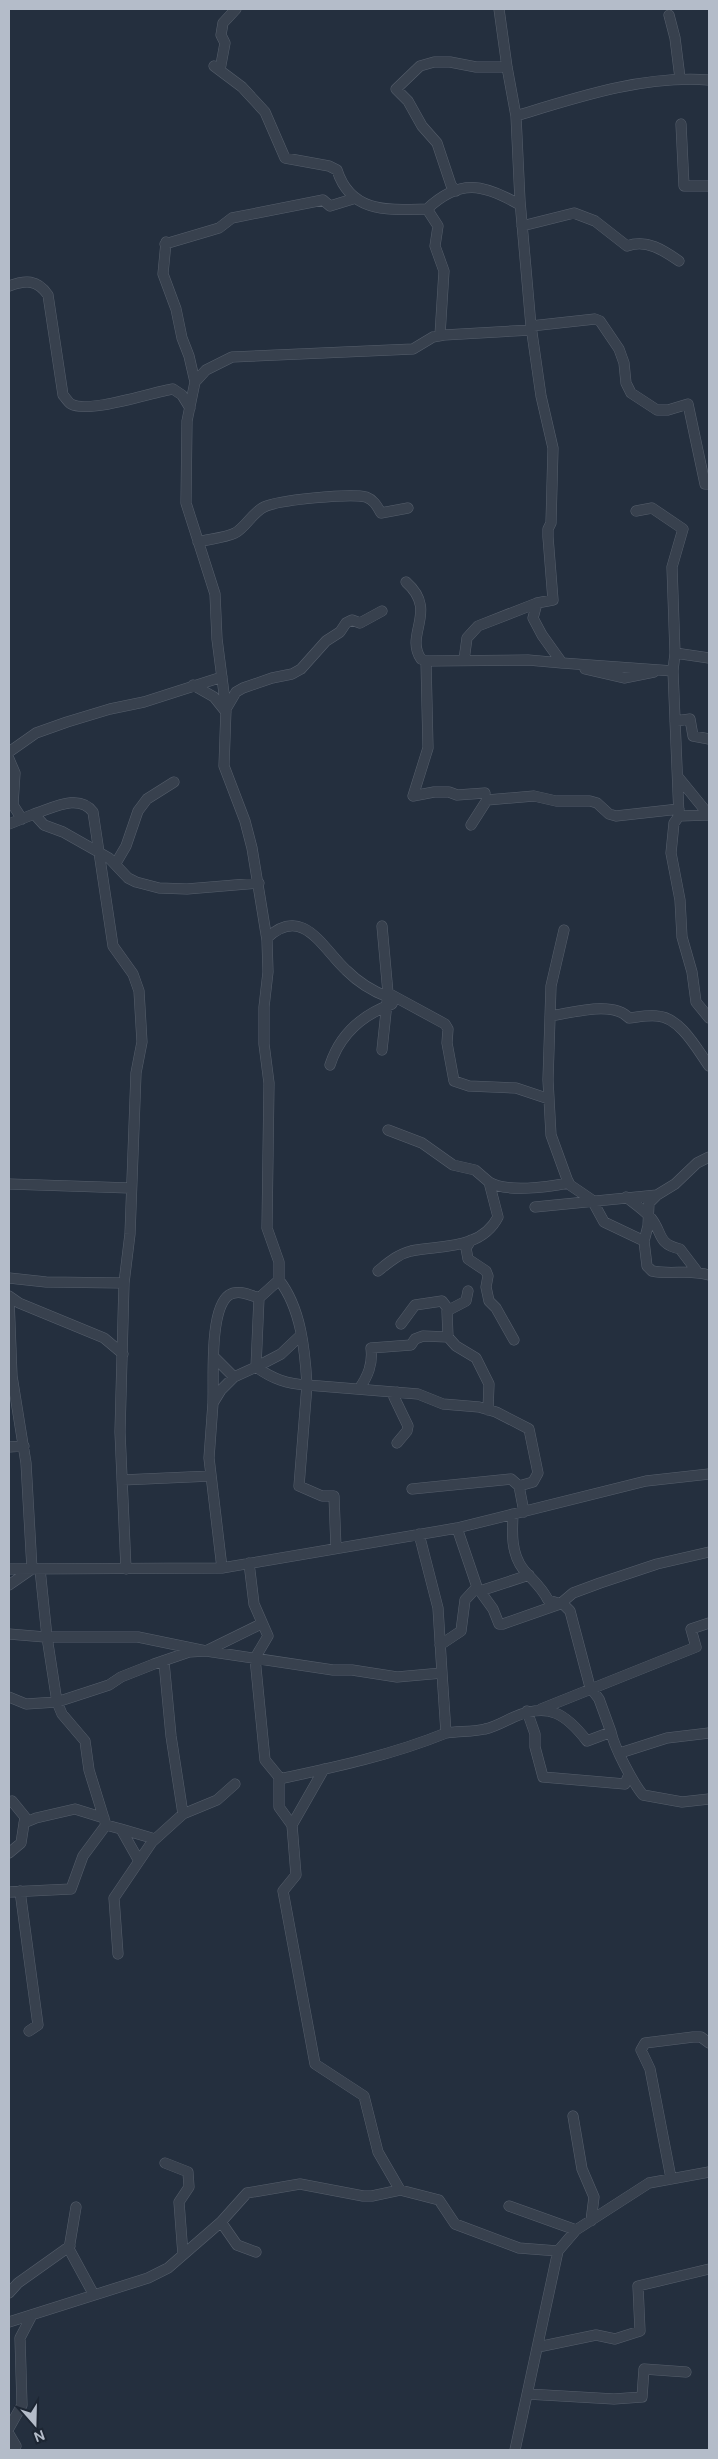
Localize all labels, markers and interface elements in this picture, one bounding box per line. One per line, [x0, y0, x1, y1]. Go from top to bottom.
north arrow [10, 2399, 60, 2449]
text: N [32, 2426, 47, 2446]

